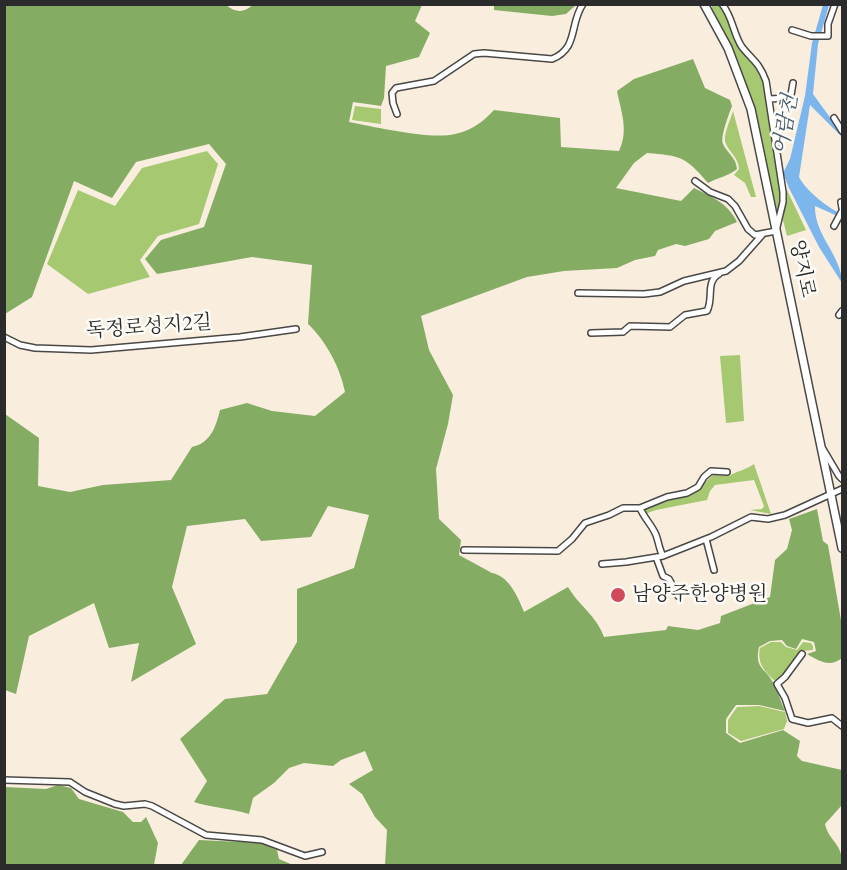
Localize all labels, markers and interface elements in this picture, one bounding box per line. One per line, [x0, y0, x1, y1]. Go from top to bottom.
water label: 어람천 [769, 93, 805, 157]
street label: 양지로 [783, 238, 819, 300]
street label: 독정로성지2길 [85, 312, 213, 344]
place label: 남양주한양병원 [632, 583, 767, 607]
marker: 남양주한양병원 [609, 586, 627, 604]

